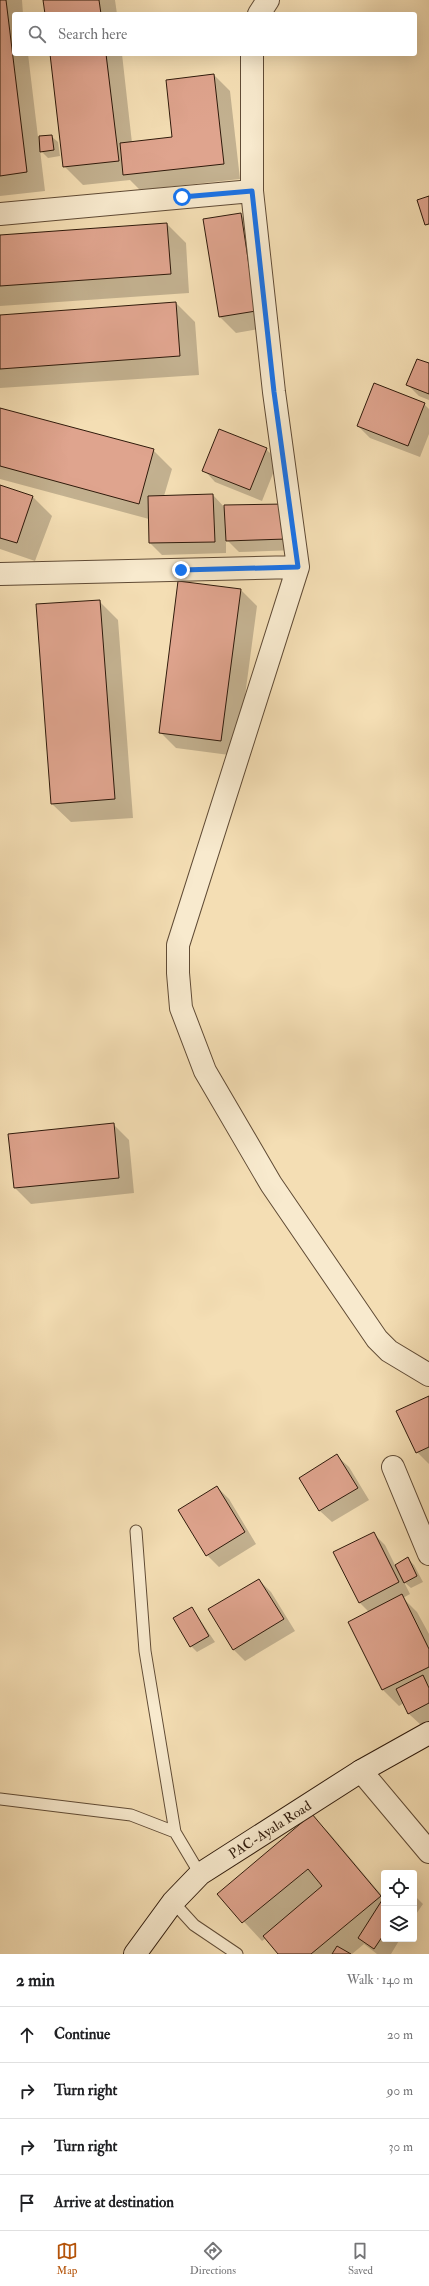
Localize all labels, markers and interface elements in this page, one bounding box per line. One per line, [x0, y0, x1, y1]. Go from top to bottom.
search box [12, 12, 417, 56]
icon: search [26, 23, 48, 45]
text: Search here [58, 25, 127, 44]
route start [173, 188, 191, 206]
route end [172, 561, 190, 579]
street label: PAC-Ayala Road [225, 1797, 315, 1863]
map controls [381, 1870, 417, 1942]
button: locate [381, 1870, 417, 1906]
button: layers [381, 1906, 417, 1942]
text: 2 min [16, 1970, 55, 1991]
text: Walk · 140 m [347, 1972, 413, 1988]
icon: ahead [16, 2024, 38, 2046]
text: Continue [54, 2025, 110, 2044]
text: 20 m [387, 2027, 413, 2043]
icon: right [16, 2080, 38, 2102]
text: Turn right [54, 2081, 117, 2100]
text: 90 m [387, 2083, 413, 2099]
icon: right [16, 2136, 38, 2158]
text: Turn right [54, 2137, 117, 2156]
text: 30 m [389, 2139, 413, 2155]
icon: arrive [16, 2192, 38, 2214]
text: Arrive at destination [54, 2193, 174, 2212]
tab: Map [56, 2240, 78, 2277]
tab: Directions [190, 2240, 236, 2277]
tab: Saved [348, 2240, 373, 2277]

